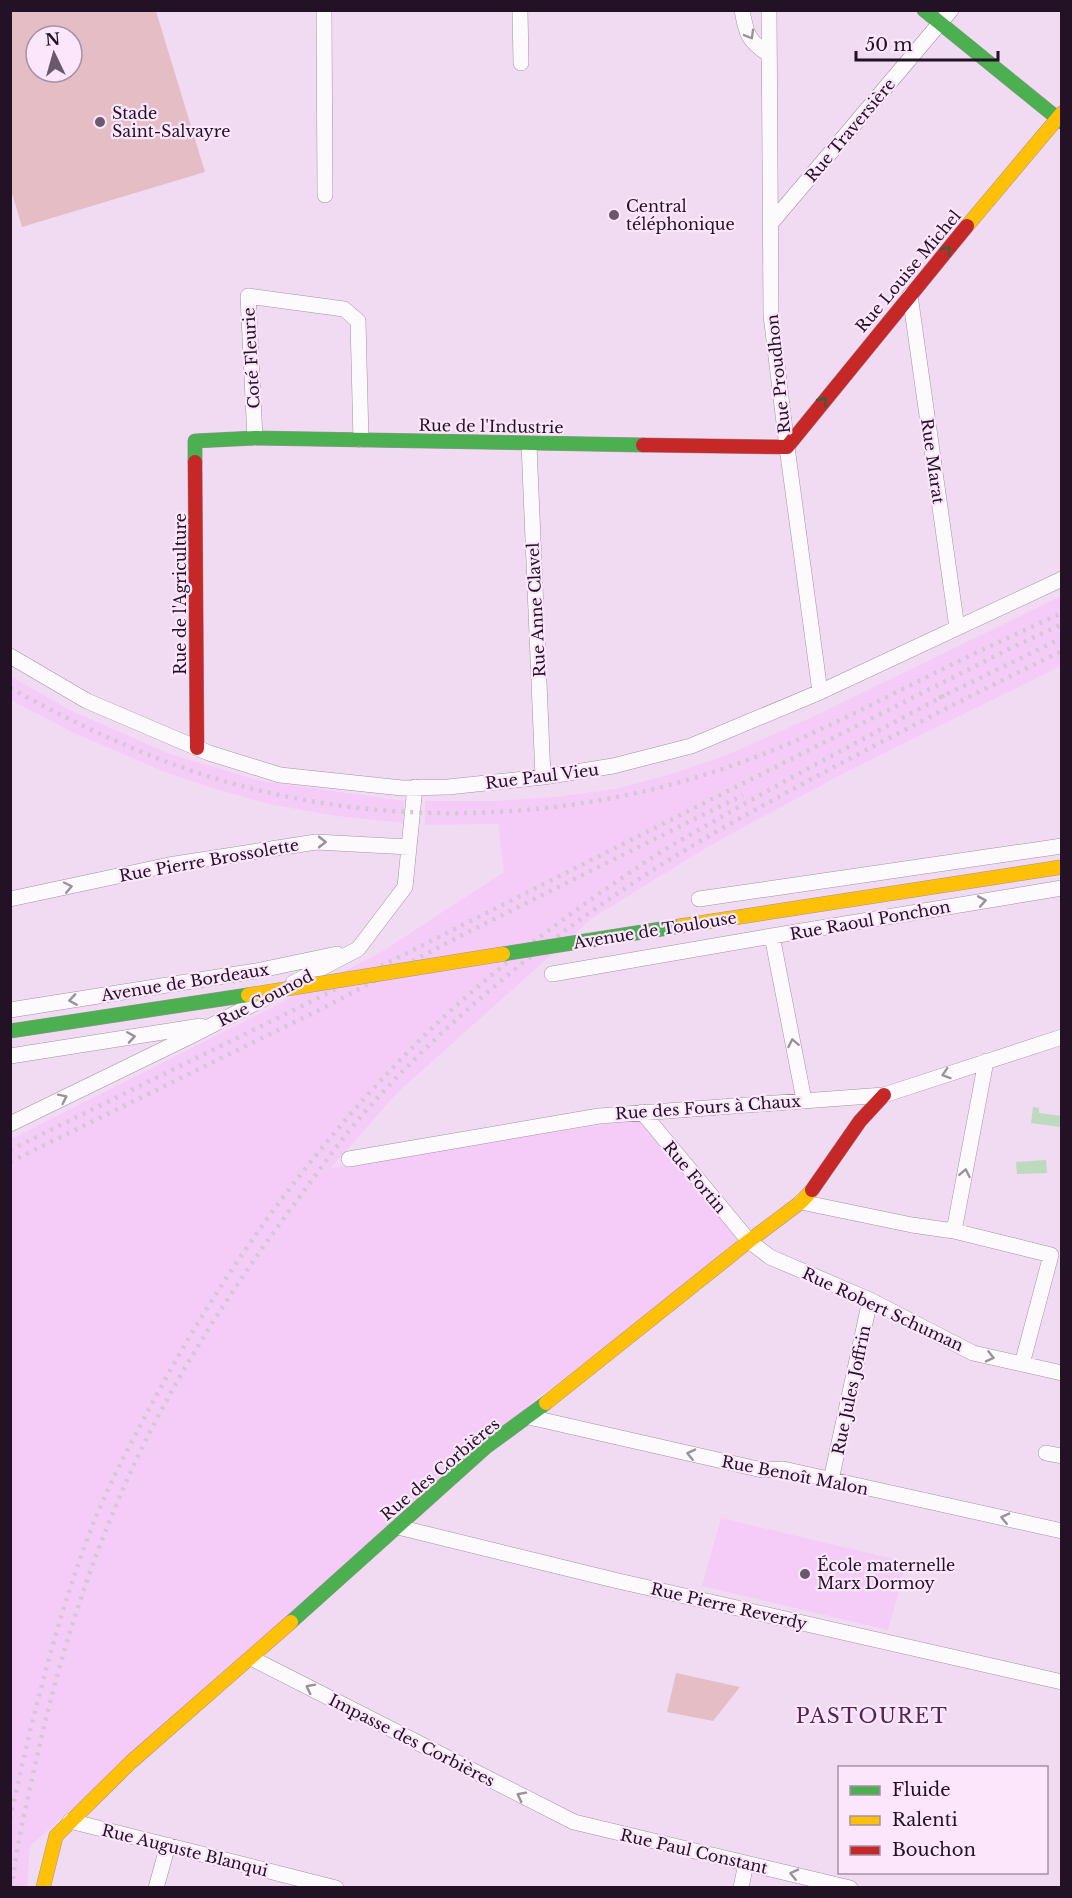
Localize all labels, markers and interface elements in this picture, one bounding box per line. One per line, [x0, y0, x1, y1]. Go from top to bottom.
north arrow [24, 24, 84, 84]
scale bar [856, 24, 998, 62]
text: N [44, 28, 61, 50]
one-way arrow [743, 29, 754, 39]
text: 50 m [865, 34, 913, 56]
street label: Rue Traversière [801, 74, 899, 186]
place label: Stade Saint-Salvayre [112, 103, 230, 141]
marker: Stade Saint-Salvayre [93, 115, 107, 129]
place label: Central téléphonique [626, 196, 735, 234]
street label: Rue Louise Michel [851, 206, 965, 336]
marker: Central téléphonique [607, 208, 621, 222]
one-way arrow [940, 246, 951, 257]
street label: Coté Fleurie [238, 307, 264, 409]
street label: Rue Proudhon [762, 313, 794, 435]
one-way arrow [816, 397, 827, 408]
street label: Rue de l'Industrie [418, 415, 564, 437]
street label: Rue Marat [917, 417, 949, 505]
street label: Rue de l'Agriculture [170, 513, 190, 675]
street label: Rue Anne Clavel [522, 542, 550, 678]
street label: Rue Paul Vieu [484, 759, 600, 793]
street label: Rue Pierre Brossolette [117, 834, 301, 886]
one-way arrow [317, 836, 326, 849]
one-way arrow [62, 881, 72, 894]
one-way arrow [976, 895, 986, 908]
street label: Rue Raoul Ponchon [788, 896, 952, 944]
street label: Avenue de Toulouse [571, 907, 738, 953]
street label: Avenue de Bordeaux [99, 959, 271, 1005]
street label: Rue Gounod [214, 965, 316, 1031]
one-way arrow [68, 993, 78, 1006]
one-way arrow [126, 1031, 135, 1043]
one-way arrow [787, 1038, 800, 1048]
one-way arrow [941, 1067, 952, 1079]
street label: Rue des Fours à Chaux [614, 1091, 802, 1123]
one-way arrow [57, 1094, 68, 1106]
street label: Rue Fortin [659, 1137, 731, 1217]
one-way arrow [958, 1169, 971, 1179]
street label: Rue Robert Schuman [799, 1263, 967, 1355]
street label: Rue Jules Joffrin [827, 1323, 875, 1457]
one-way arrow [985, 1349, 995, 1362]
street label: Rue des Corbières [377, 1414, 503, 1524]
one-way arrow [686, 1448, 696, 1461]
street label: Rue Benoît Malon [720, 1451, 870, 1499]
one-way arrow [1000, 1513, 1010, 1526]
place label: École maternelle Marx Dormoy [817, 1555, 955, 1593]
marker: École maternelle Marx Dormoy [798, 1567, 812, 1581]
street label: Rue Pierre Reverdy [649, 1578, 810, 1634]
one-way arrow [306, 1684, 316, 1695]
street label: Impasse des Corbières [326, 1689, 498, 1791]
district label: PASTOURET [796, 1704, 948, 1728]
legend [838, 1766, 1048, 1874]
text: Fluide [892, 1779, 951, 1801]
one-way arrow [517, 1791, 528, 1803]
text: Ralenti [892, 1809, 958, 1831]
street label: Rue Auguste Blanqui [100, 1820, 271, 1880]
street label: Rue Paul Constant [618, 1824, 770, 1878]
text: Bouchon [892, 1839, 976, 1861]
one-way arrow [789, 1868, 799, 1881]

